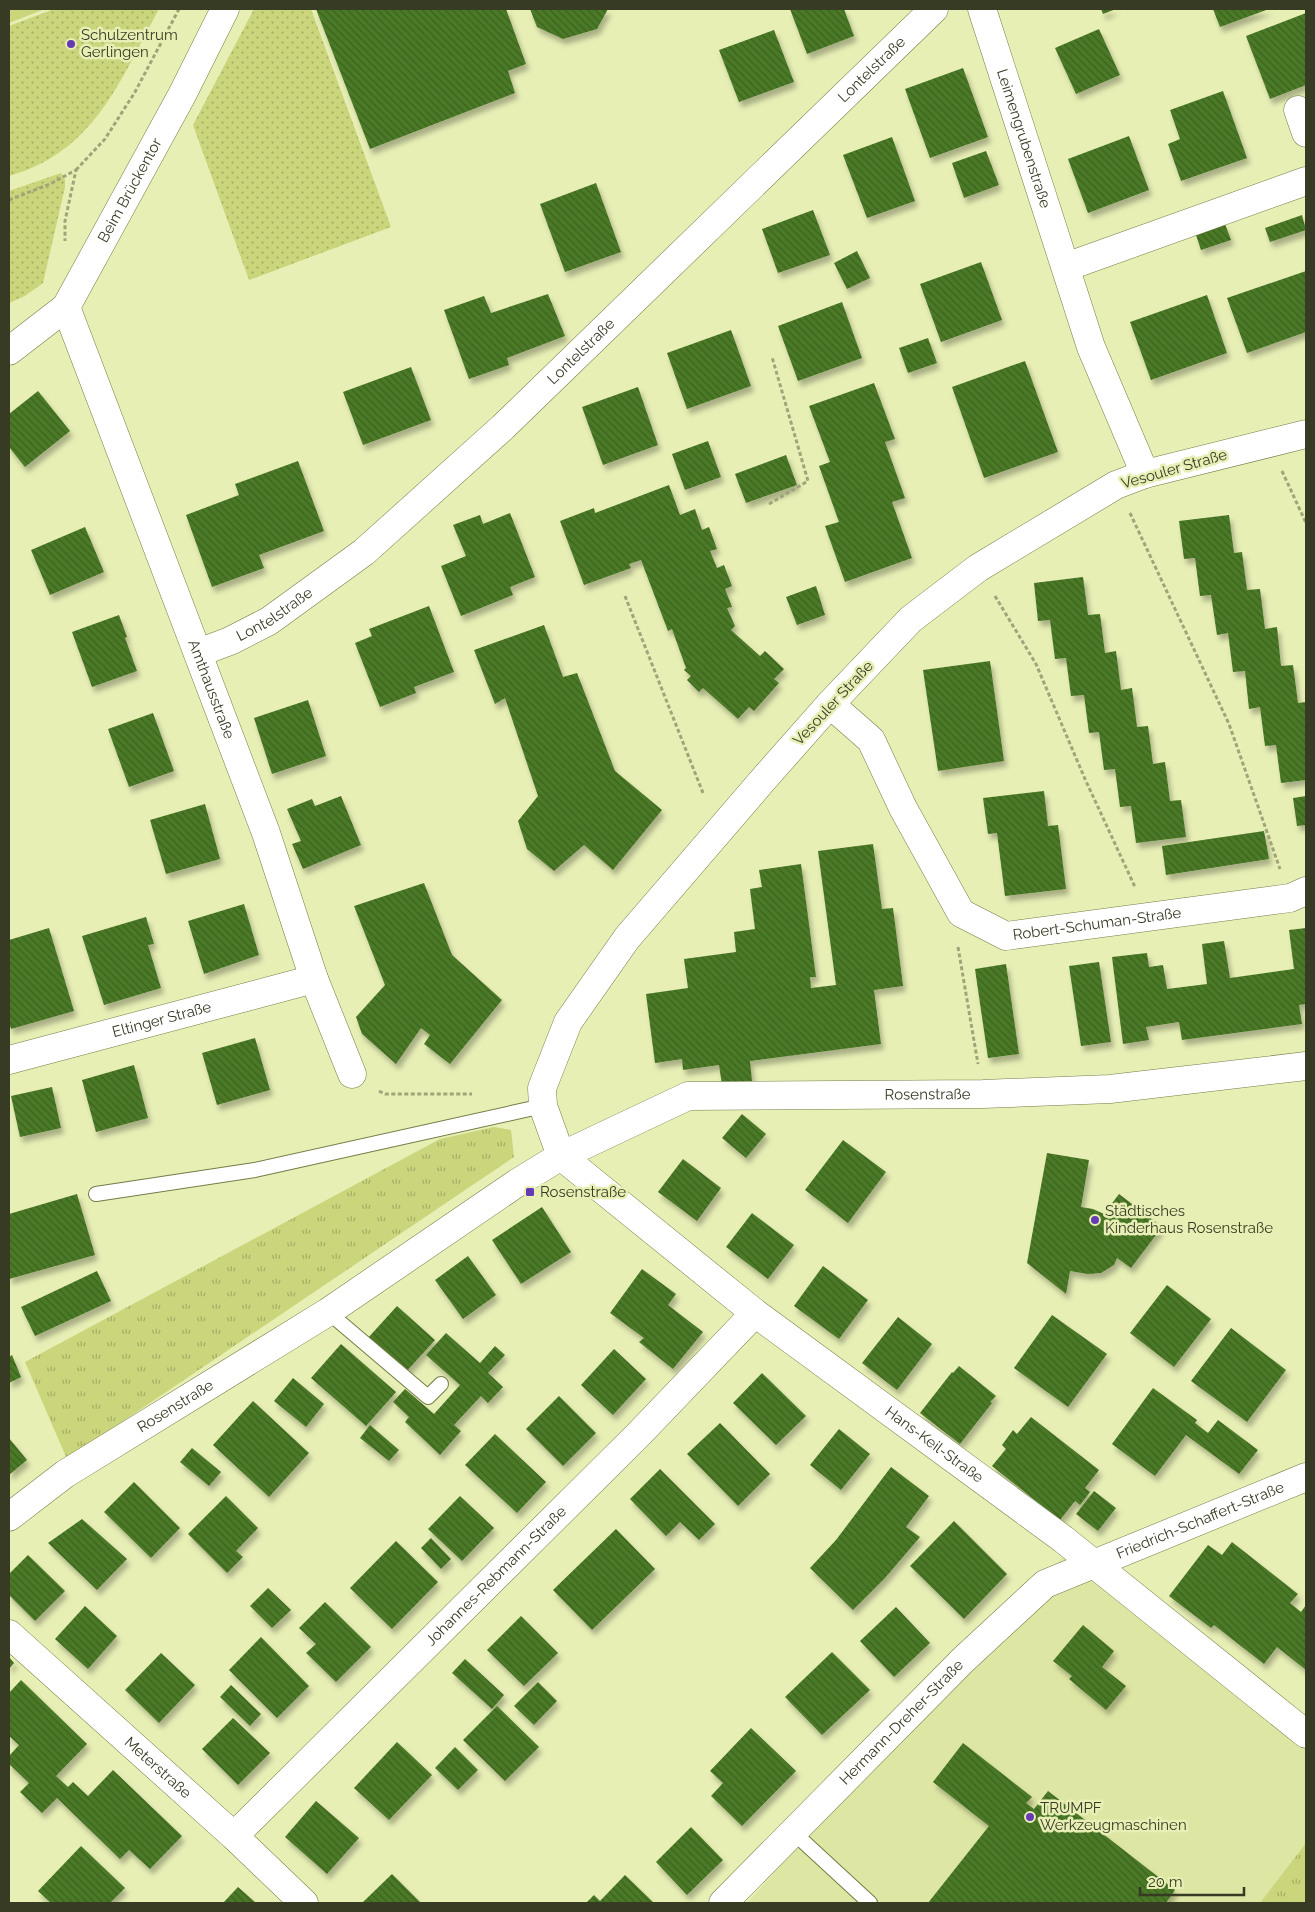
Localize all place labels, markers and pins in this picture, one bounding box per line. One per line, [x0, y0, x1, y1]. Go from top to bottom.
place label: Schulzentrum Gerlingen [81, 26, 178, 61]
marker: Schulzentrum Gerlingen [65, 38, 77, 50]
place label: Rosenstraße [540, 1183, 626, 1201]
marker: Rosenstraße [524, 1186, 536, 1198]
place label: Städtisches Kinderhaus Rosenstraße [1105, 1202, 1273, 1237]
marker: Städtisches Kinderhaus Rosenstraße [1089, 1214, 1101, 1226]
place label: TRUMPF Werkzeugmaschinen [1040, 1799, 1187, 1834]
marker: TRUMPF Werkzeugmaschinen [1024, 1811, 1036, 1823]

